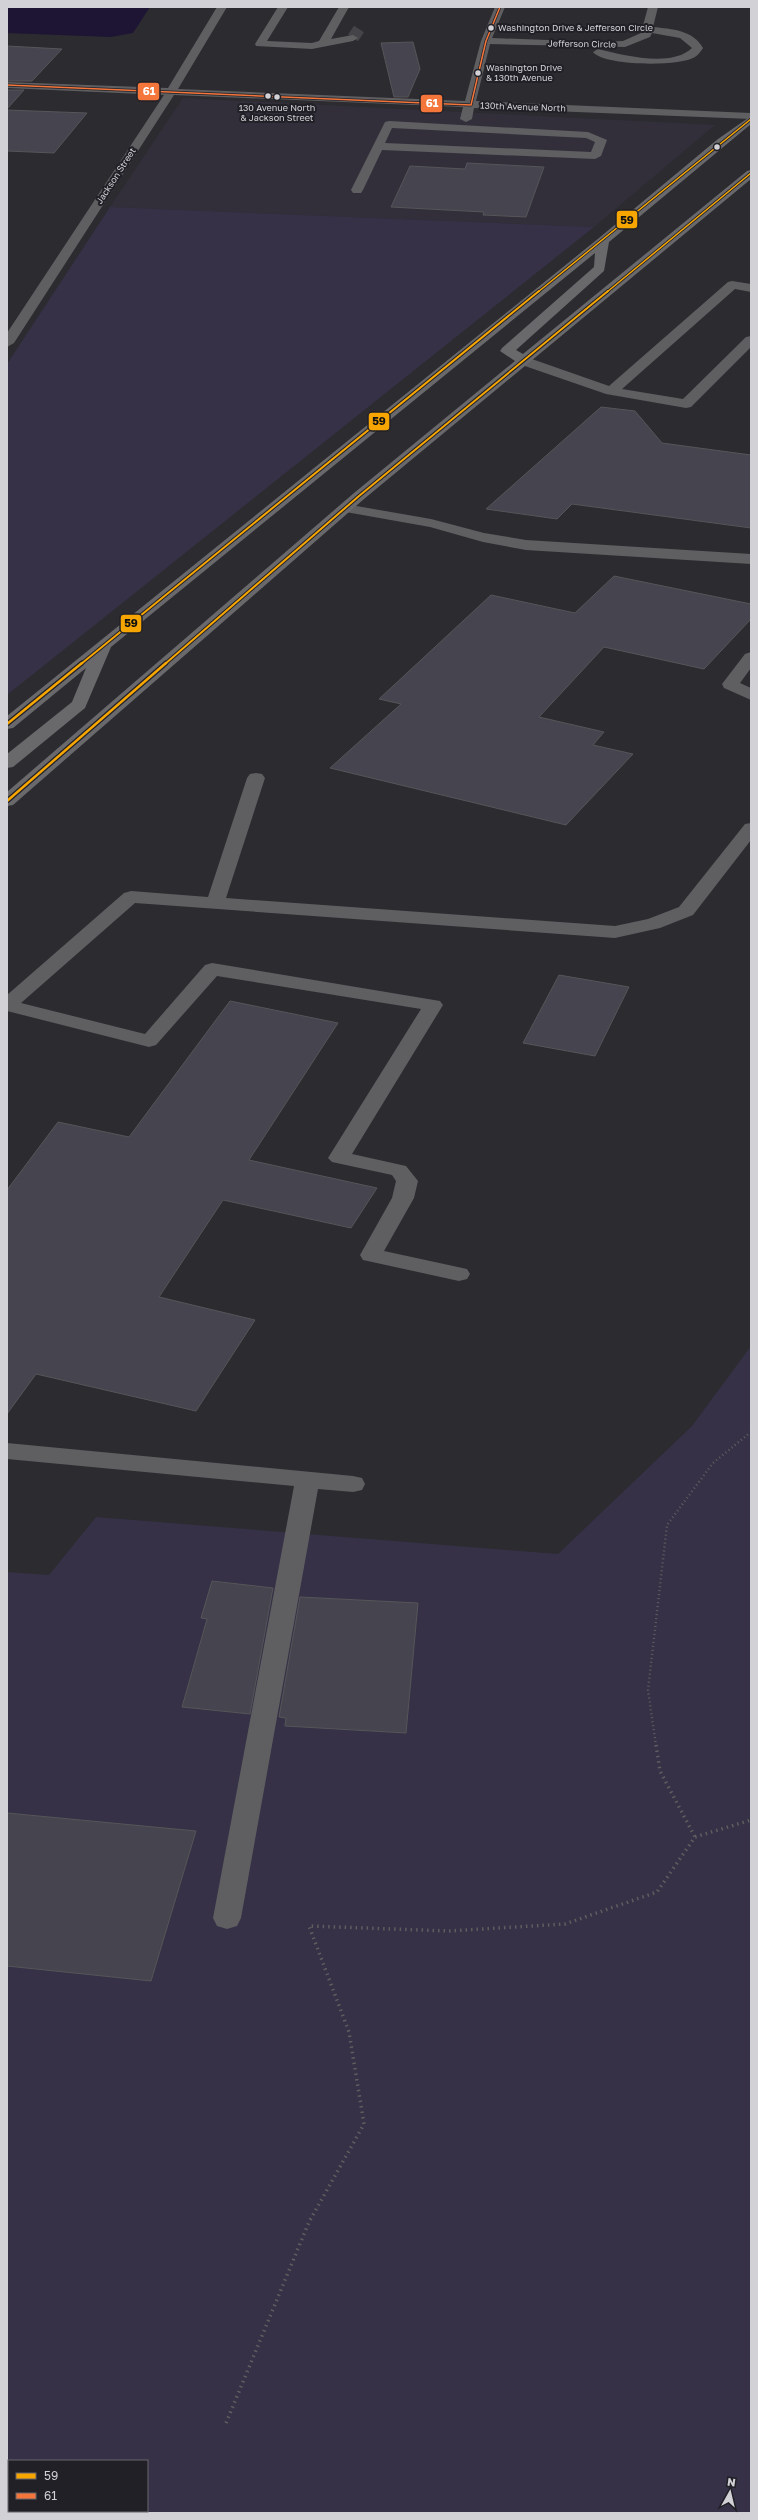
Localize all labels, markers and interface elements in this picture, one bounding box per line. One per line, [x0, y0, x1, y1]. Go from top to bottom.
place label: Washington Drive & Jefferson Circle [498, 22, 653, 33]
marker: Washington Drive & Jefferson Circle [486, 23, 496, 33]
street label: Jefferson Circle [548, 37, 616, 50]
place label: Washington Drive & 130th Avenue [486, 62, 562, 83]
marker: Washington Drive & 130th Avenue [473, 68, 483, 78]
line badge: 61 [137, 82, 160, 101]
text: 61 [143, 84, 156, 97]
unlabelled marker [263, 91, 273, 101]
marker: 130 Avenue North & Jackson Street [272, 92, 282, 102]
line badge: 61 [420, 94, 443, 113]
text: 61 [426, 96, 439, 109]
street label: 130th Avenue North [480, 100, 566, 113]
place label: 130 Avenue North & Jackson Street [239, 102, 315, 123]
unlabelled marker [712, 142, 722, 152]
street label: Jackson Street [93, 145, 138, 206]
line badge: 59 [616, 210, 638, 229]
text: 59 [620, 213, 634, 226]
line badge: 59 [368, 412, 390, 431]
text: 59 [372, 414, 386, 427]
line badge: 59 [120, 614, 142, 633]
text: 59 [124, 616, 138, 629]
legend [8, 2460, 148, 2512]
text: 59 [44, 2468, 58, 2483]
north arrow [710, 2472, 750, 2512]
text: N [726, 2475, 737, 2489]
text: 61 [44, 2488, 57, 2503]

